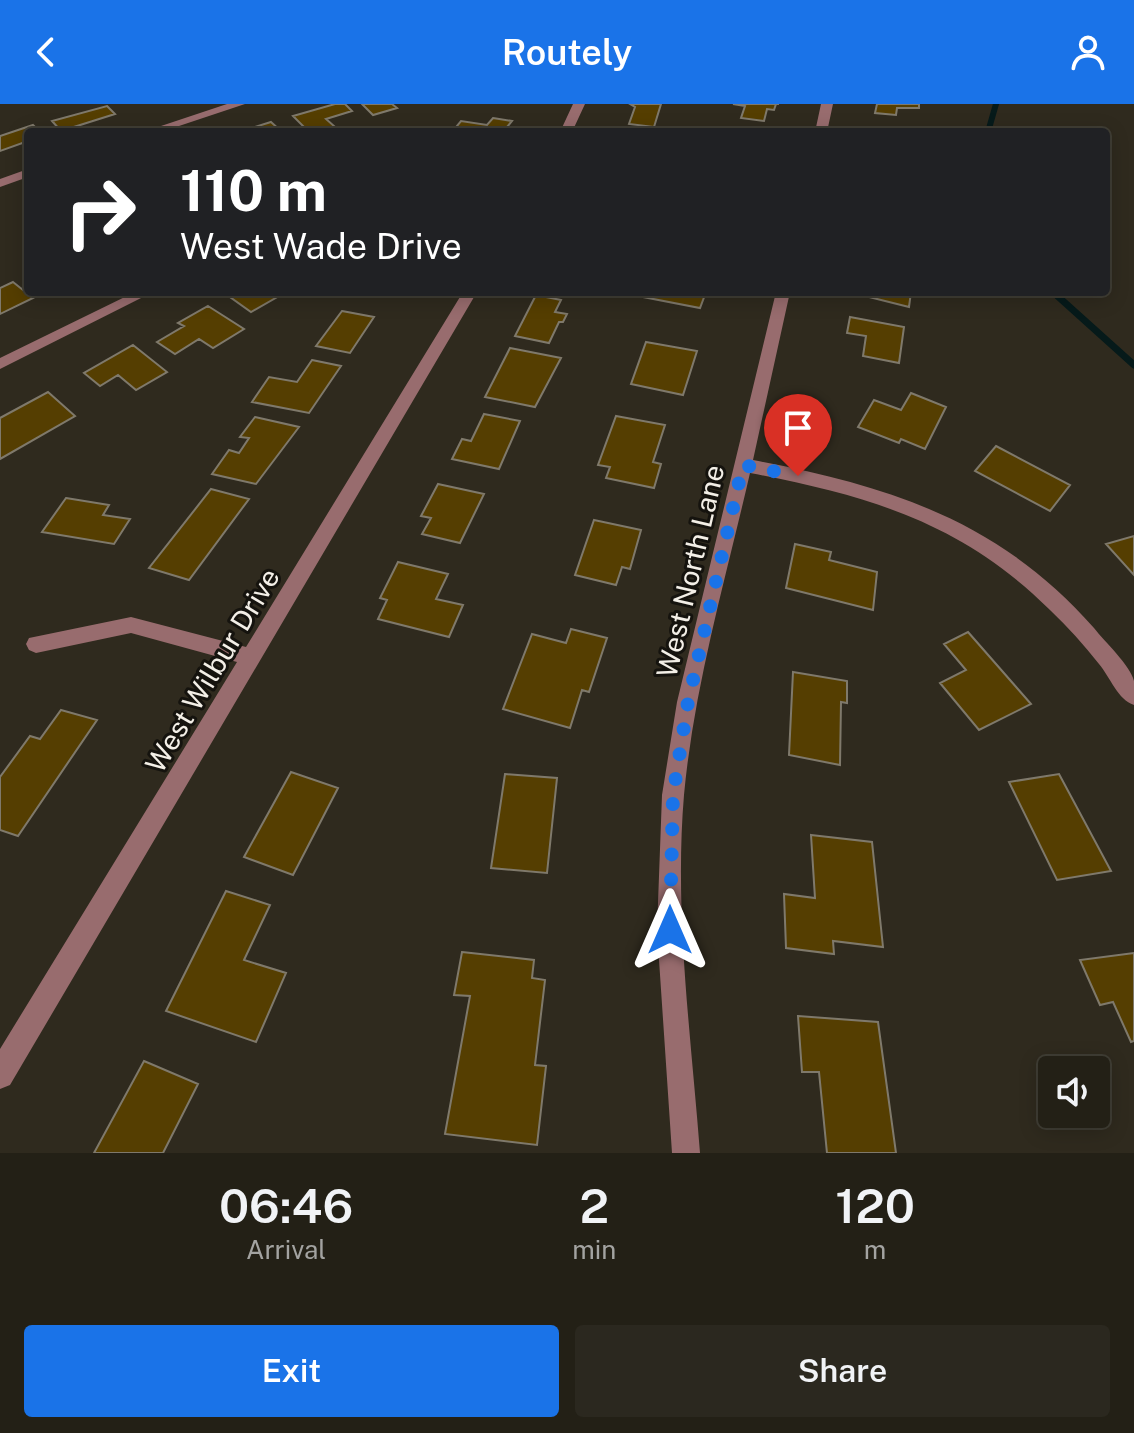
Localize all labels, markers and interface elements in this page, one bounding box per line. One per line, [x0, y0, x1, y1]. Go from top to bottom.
icon: back [24, 30, 68, 74]
icon: person [1066, 30, 1110, 74]
text: Routely [502, 31, 632, 73]
text: 110 m [180, 158, 327, 224]
icon: right [48, 160, 152, 264]
text: West Wade Drive [180, 225, 462, 267]
pin [764, 394, 832, 476]
icon: arrive [776, 406, 820, 450]
street label: West North Lane [650, 462, 730, 680]
street label: West Wilbur Drive [138, 562, 286, 778]
position arrow [628, 888, 712, 972]
map controls [1038, 1056, 1110, 1128]
button: sound [1038, 1056, 1110, 1128]
text: 06:46 [219, 1177, 353, 1234]
text: 2 [579, 1177, 609, 1234]
text: 120 [835, 1177, 915, 1234]
text: Arrival [246, 1234, 326, 1265]
text: min [572, 1234, 616, 1265]
text: m [864, 1234, 886, 1265]
button: Exit [24, 1325, 559, 1417]
button: Share [575, 1325, 1110, 1417]

